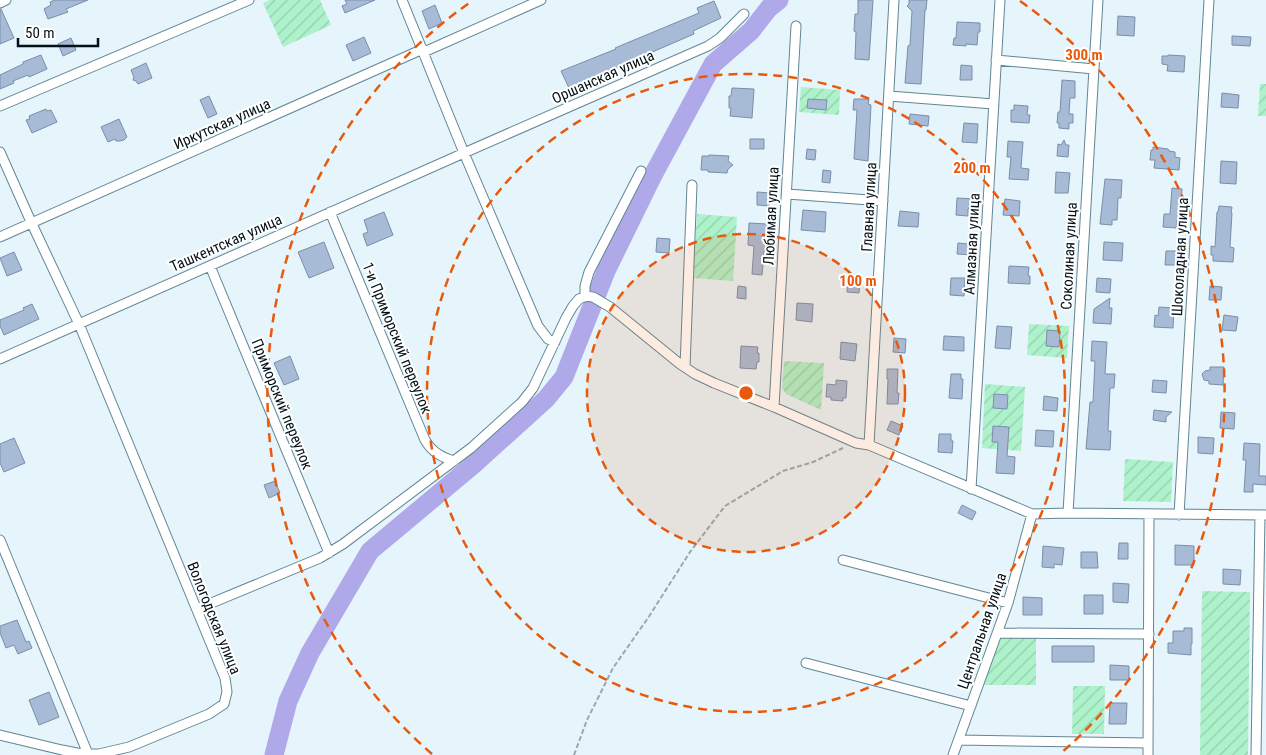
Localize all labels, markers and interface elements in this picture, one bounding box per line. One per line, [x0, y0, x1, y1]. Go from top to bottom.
scale bar [18, 15, 98, 47]
text: 50 m [25, 24, 55, 42]
street label: Оршанская улица [549, 46, 657, 108]
text: 300 m [1065, 46, 1103, 64]
street label: Иркутская улица [171, 95, 273, 153]
text: 200 m [953, 159, 991, 177]
street label: Главная улица [858, 162, 880, 252]
street label: Любимая улица [759, 166, 783, 266]
street label: Алмазная улица [960, 193, 984, 295]
street label: Шоколадная улица [1168, 197, 1192, 317]
street label: Соколиная улица [1057, 202, 1081, 310]
street label: Ташкентская улица [167, 210, 285, 276]
street label: 1-и Приморский переулок [358, 260, 436, 416]
text: 100 m [839, 272, 877, 290]
street label: Приморский переулок [248, 336, 316, 472]
centre of rings [737, 384, 755, 402]
street label: Вологодская улица [183, 559, 245, 677]
street label: Центральная улица [954, 570, 1010, 692]

